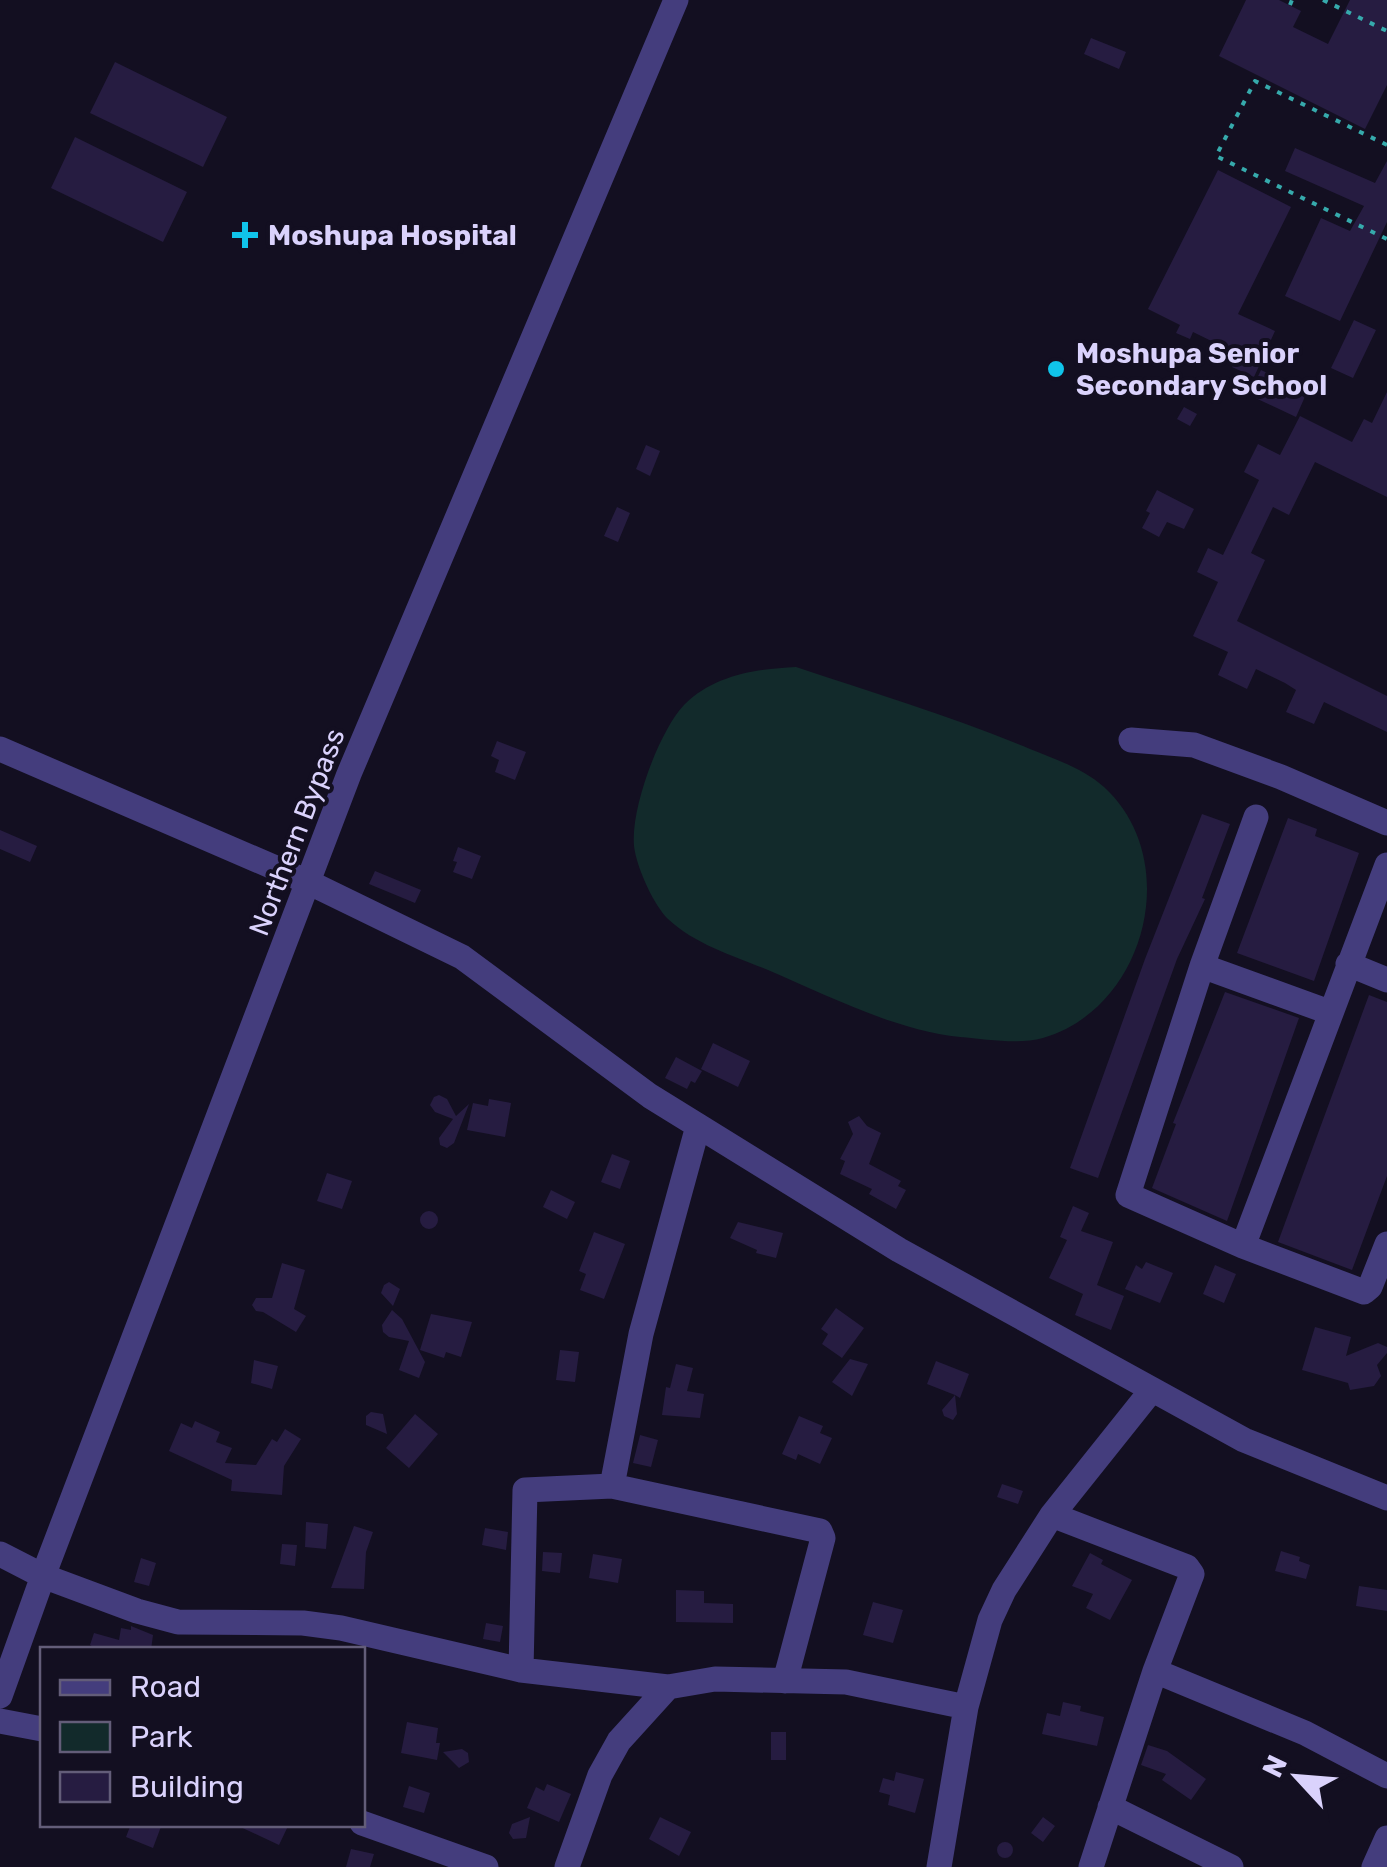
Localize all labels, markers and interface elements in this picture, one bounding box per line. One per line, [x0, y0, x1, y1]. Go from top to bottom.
place label: Moshupa Hospital [268, 219, 517, 252]
marker: Moshupa Hospital [232, 222, 258, 248]
place label: Moshupa Senior Secondary School [1076, 337, 1327, 402]
marker: Moshupa Senior Secondary School [1045, 358, 1067, 380]
street label: Northern Bypass [242, 724, 352, 940]
legend [40, 1647, 365, 1827]
text: Road [130, 1669, 201, 1705]
text: Park [130, 1719, 193, 1755]
north arrow [1247, 1727, 1347, 1827]
text: N [1256, 1750, 1294, 1783]
text: Building [130, 1769, 244, 1805]

